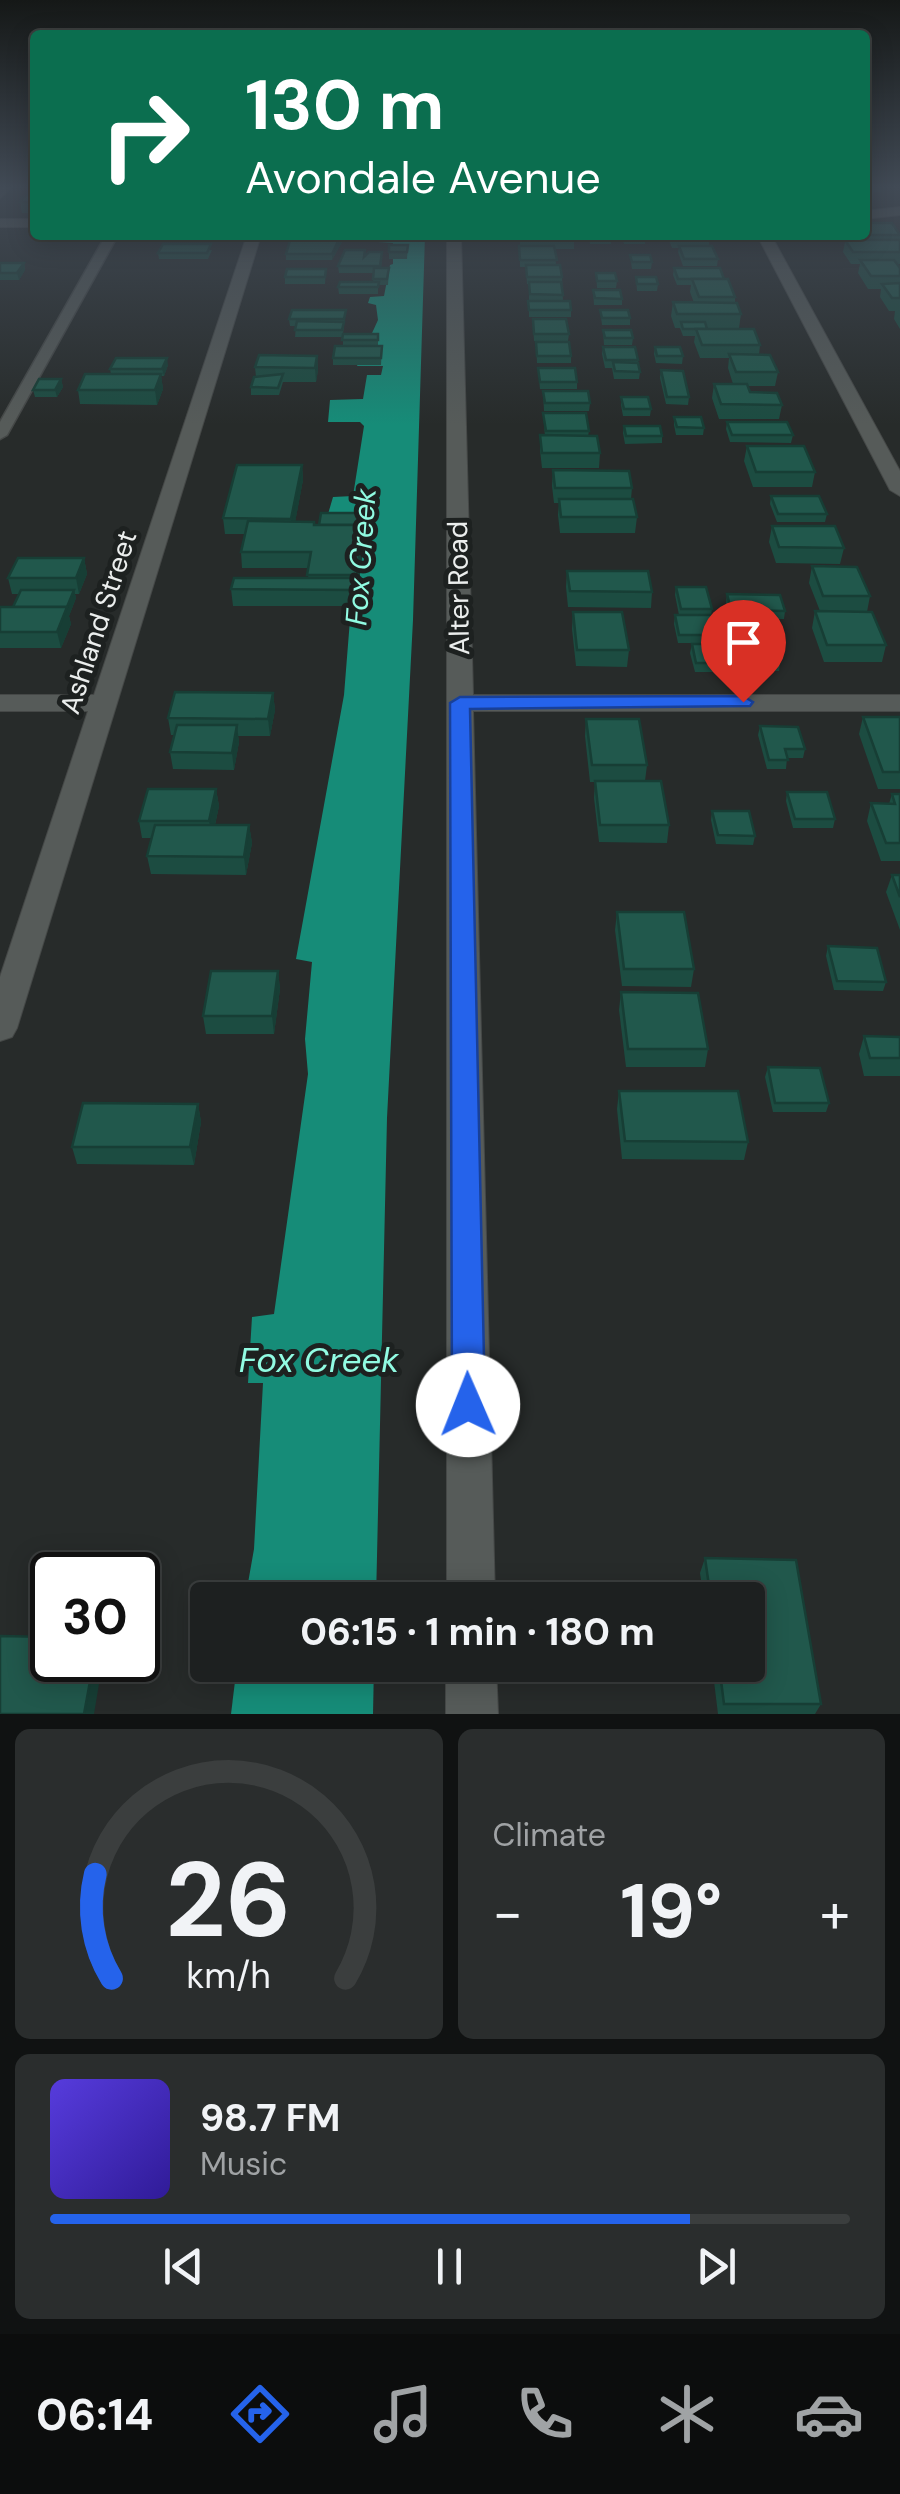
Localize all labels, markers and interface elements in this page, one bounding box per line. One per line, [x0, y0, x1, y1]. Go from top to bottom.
text: 130 m [245, 60, 444, 151]
icon: right [80, 70, 210, 200]
text: Avondale Avenue [245, 148, 601, 207]
water label: Fox Creek [336, 486, 385, 627]
street label: Alter Road [439, 521, 478, 655]
street label: Ashland Street [51, 526, 146, 719]
pin [701, 600, 786, 703]
icon: arrive [716, 615, 771, 670]
water label: Fox Creek [239, 1337, 399, 1383]
position arrow [416, 1353, 520, 1457]
speed limit sign: 30 [30, 1552, 160, 1682]
text: 06:15 · 1 min · 180 m [300, 1607, 655, 1657]
text: Climate [493, 1814, 606, 1856]
text: 26 [166, 1833, 292, 1968]
text: 19° [620, 1863, 722, 1960]
text: − [493, 1877, 523, 1949]
text: + [820, 1877, 850, 1949]
text: km/h [187, 1953, 271, 1999]
text: 98.7 FM [200, 2093, 341, 2143]
text: Music [200, 2143, 287, 2185]
icon: previous [156, 2239, 211, 2294]
icon: pause [422, 2239, 477, 2294]
icon: next [689, 2239, 744, 2294]
icon: directions [225, 2379, 295, 2449]
icon: music [368, 2379, 438, 2449]
icon: phone [510, 2379, 580, 2449]
icon: climate [652, 2379, 722, 2449]
icon: car [794, 2379, 864, 2449]
text: 06:14 [36, 2385, 153, 2444]

